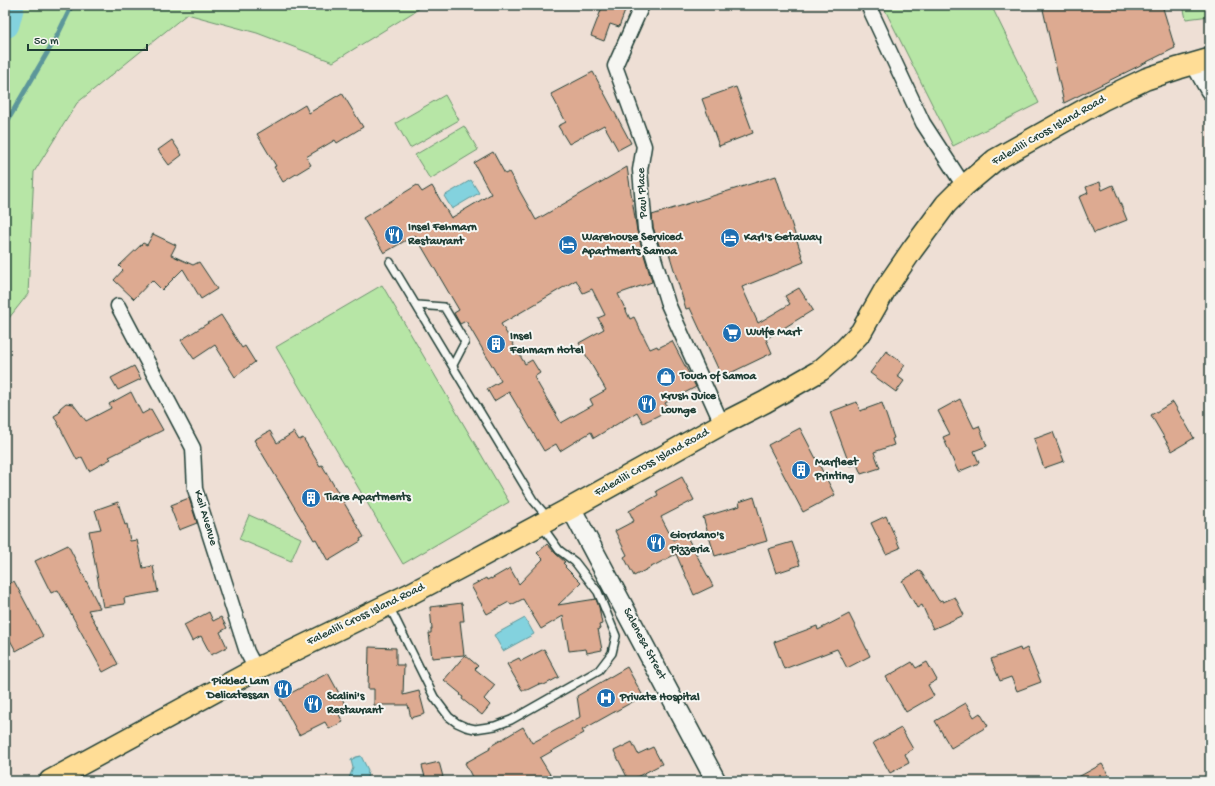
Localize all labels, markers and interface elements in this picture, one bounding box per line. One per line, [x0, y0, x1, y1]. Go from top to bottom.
scale bar [28, 26, 147, 52]
text: 50 m [34, 35, 59, 49]
street label: Falealili Cross Island Road [989, 92, 1109, 170]
street label: Paul Place [635, 167, 651, 220]
place label: Insel Fehmarn Restaurant [407, 221, 477, 249]
restaurant icon: Insel Fehmarn Restaurant [383, 224, 405, 246]
hotel icon: Karl's Getaway [719, 227, 741, 249]
place label: Warehouse Serviced Apartments Samoa [581, 231, 684, 259]
place label: Karl's Getaway [743, 231, 822, 245]
hotel icon: Warehouse Serviced Apartments Samoa [557, 234, 579, 256]
supermarket icon: Wulfe Mart [721, 322, 743, 344]
place label: Wulfe Mart [745, 326, 802, 340]
place label: Insel Fehmarn Hotel [509, 330, 584, 358]
building icon: Insel Fehmarn Hotel [485, 333, 507, 355]
shop icon: Touch of Samoa [655, 366, 677, 388]
place label: Touch of Samoa [679, 370, 758, 384]
place label: Krush Juice Lounge [660, 390, 717, 418]
restaurant icon: Krush Juice Lounge [636, 393, 658, 415]
street label: Falealili Cross Island Road [591, 425, 713, 501]
place label: Marfleet Printing [814, 456, 859, 484]
building icon: Marfleet Printing [790, 459, 812, 481]
building icon: Tiare Apartments [300, 487, 322, 509]
street label: Keil Avenue [190, 489, 220, 548]
place label: Tiare Apartments [324, 491, 411, 505]
place label: Giordano's Pizzeria [669, 529, 724, 557]
restaurant icon: Giordano's Pizzeria [645, 532, 667, 554]
street label: Falealili Cross Island Road [304, 580, 428, 650]
street label: Salenesa Street [619, 606, 669, 683]
place label: Pickled Lam Delicatessan [206, 675, 269, 703]
restaurant icon: Pickled Lam Delicatessan [272, 678, 294, 700]
hospital icon: Private Hospital [595, 687, 617, 709]
place label: Scalini's Restaurant [326, 690, 384, 718]
place label: Private Hospital [619, 691, 700, 705]
restaurant icon: Scalini's Restaurant [302, 693, 324, 715]

